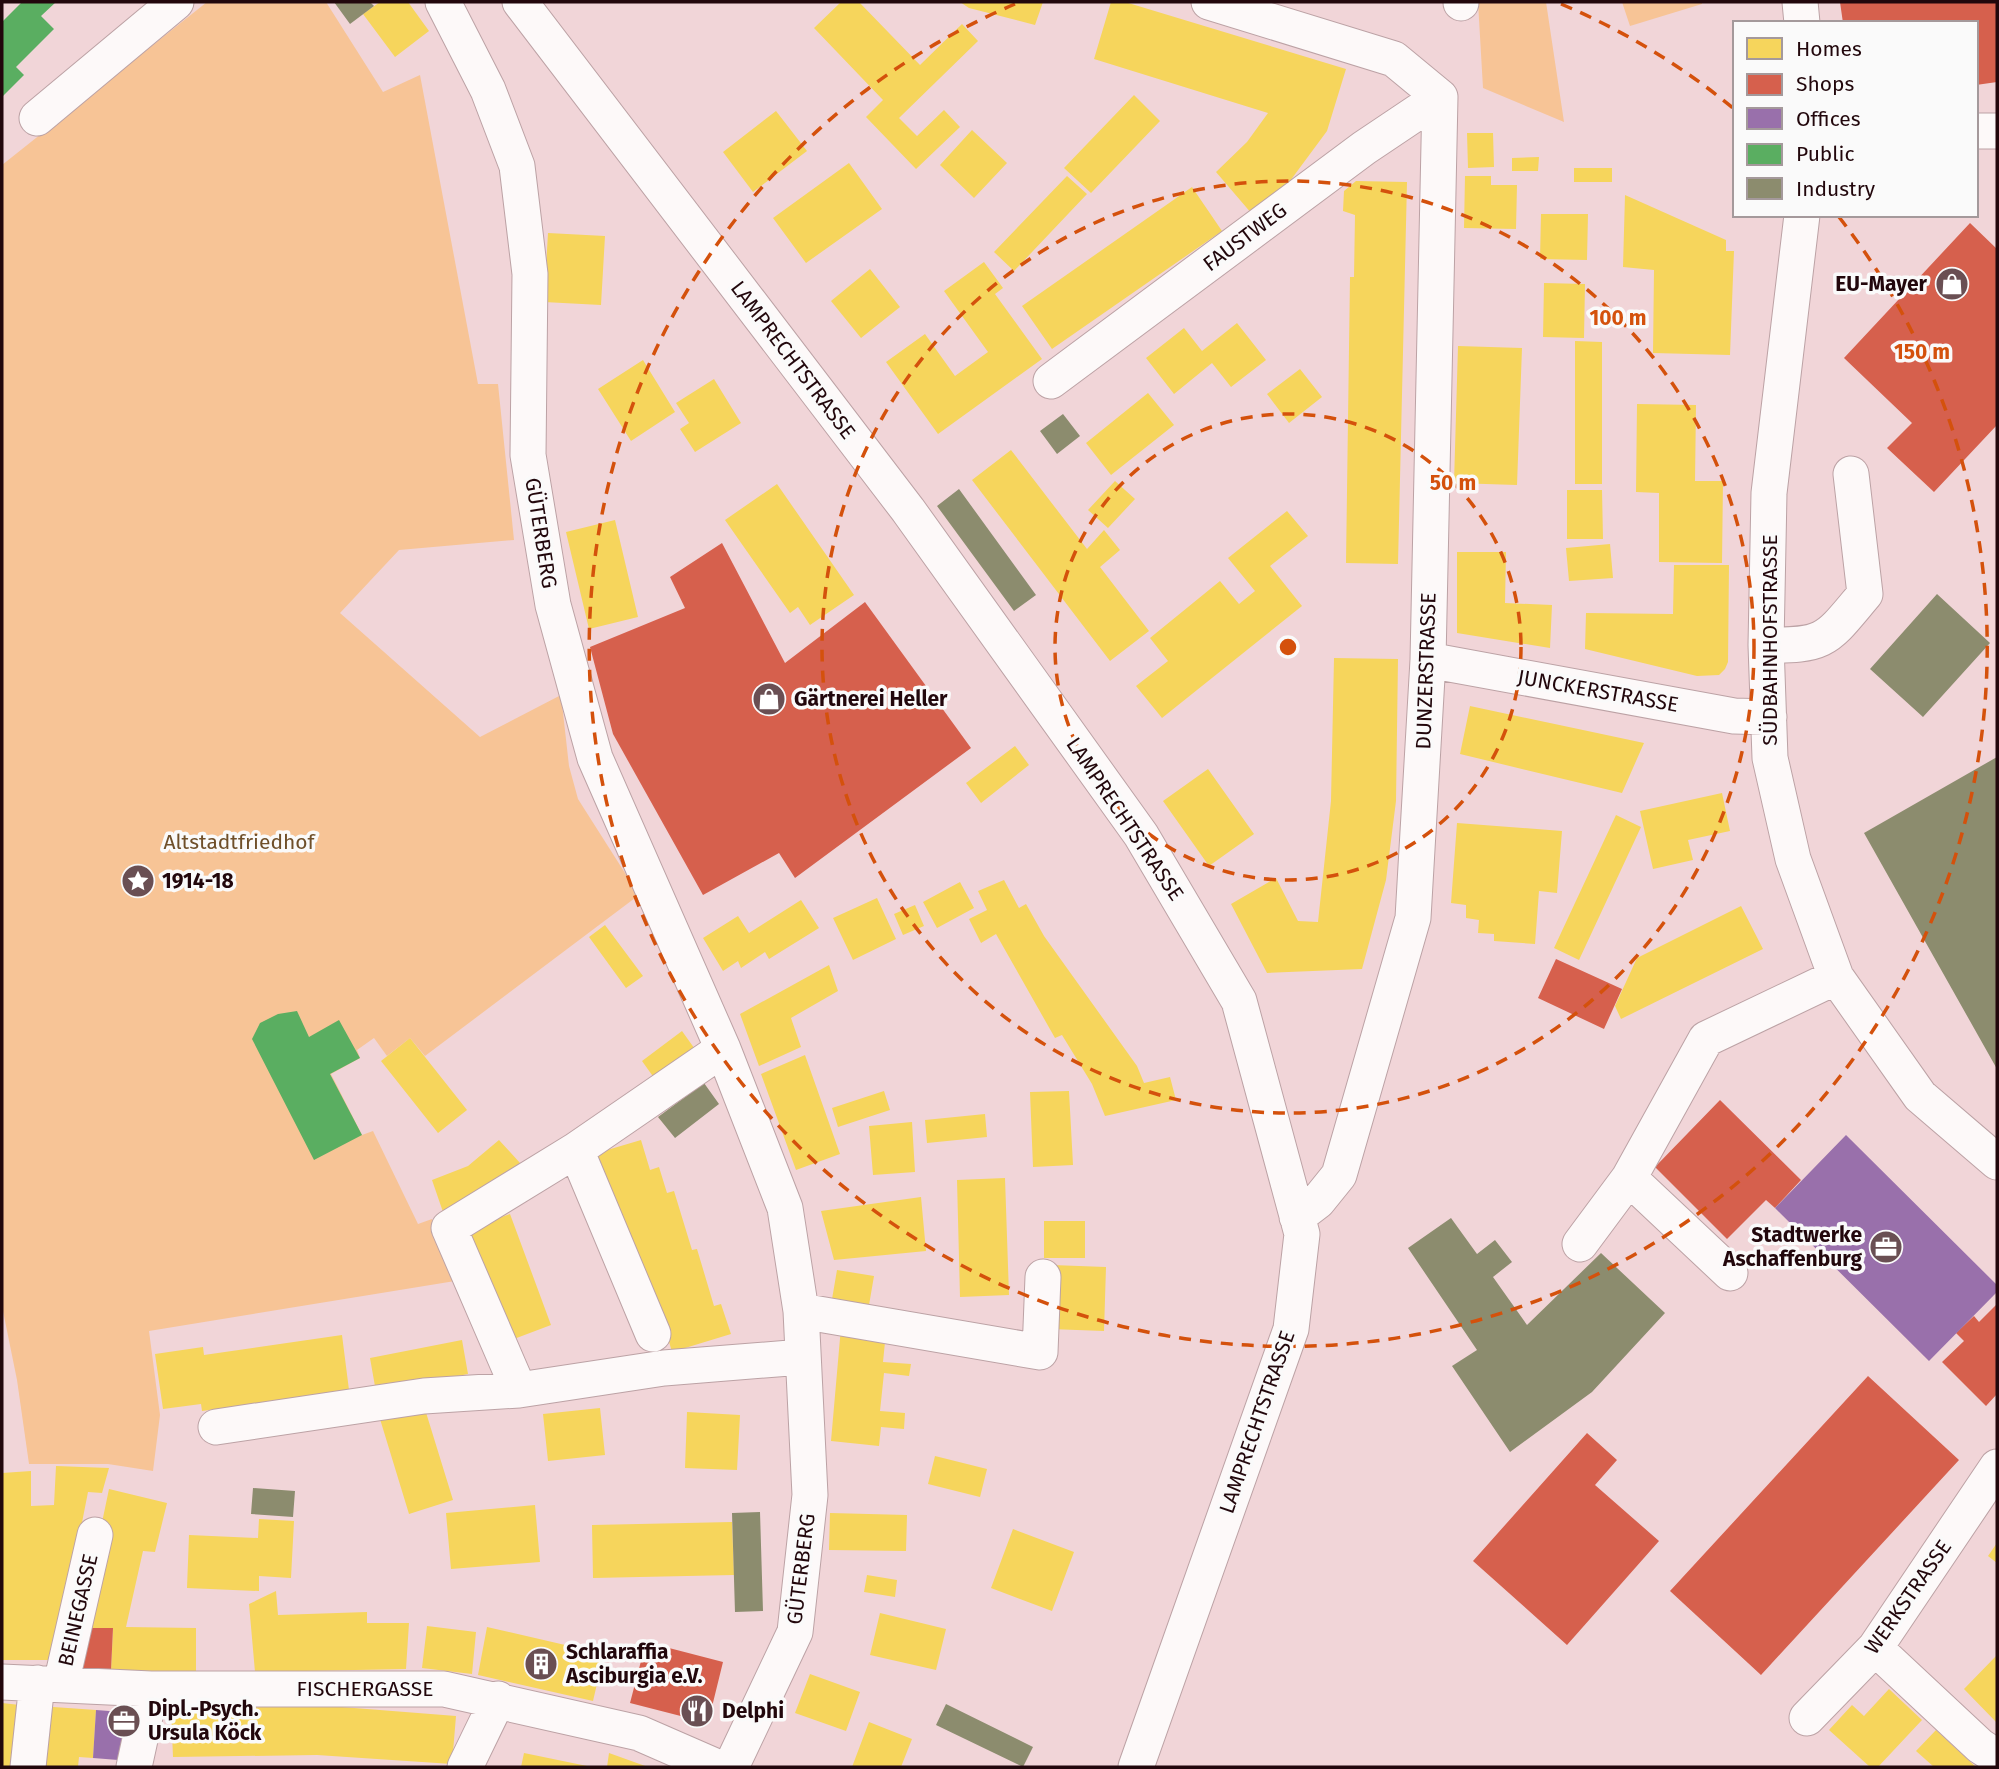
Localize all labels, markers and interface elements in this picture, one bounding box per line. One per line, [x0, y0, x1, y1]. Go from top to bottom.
legend [1733, 21, 1978, 217]
text: Homes [1796, 36, 1862, 62]
text: Shops [1796, 71, 1854, 97]
text: Offices [1796, 106, 1861, 132]
text: Public [1796, 141, 1854, 167]
text: Industry [1796, 176, 1876, 202]
street label: FAUSTWEG [1198, 197, 1292, 277]
shop icon: EU-Mayer [1933, 265, 1971, 303]
place label: EU-Mayer [1835, 271, 1928, 297]
street label: LAMPRECHTSTRASSE [725, 276, 861, 444]
text: 100 m [1589, 305, 1647, 331]
text: 150 m [1894, 339, 1950, 365]
text: 50 m [1430, 470, 1476, 496]
street label: GÜTERBERG [519, 476, 563, 590]
street label: SÜDBAHNHOFSTRASSE [1757, 534, 1783, 746]
street label: DUNZERSTRASSE [1410, 592, 1442, 750]
centre of rings [1276, 635, 1300, 659]
street label: JUNCKERSTRASSE [1515, 664, 1681, 718]
shop icon: Gärtnerei Heller [750, 680, 788, 718]
place label: Gärtnerei Heller [794, 686, 948, 712]
street label: LAMPRECHTSTRASSE [1061, 732, 1189, 906]
park label: Altstadtfriedhof [163, 829, 317, 855]
place icon: 1914-18 [119, 862, 157, 900]
place label: 1914-18 [162, 868, 234, 894]
place label: Stadtwerke Aschaffenburg [1722, 1222, 1862, 1272]
office icon: Stadtwerke Aschaffenburg [1867, 1228, 1905, 1266]
street label: LAMPRECHTSTRASSE [1214, 1327, 1300, 1517]
street label: GÜTERBERG [781, 1512, 821, 1626]
street label: WERKSTRASSE [1859, 1535, 1957, 1659]
street label: BEINEGASSE [52, 1551, 104, 1669]
place label: Schlaraffia Asciburgia e.V. [565, 1639, 703, 1689]
building icon: Schlaraffia Asciburgia e.V. [522, 1645, 560, 1683]
street label: FISCHERGASSE [297, 1676, 433, 1702]
restaurant icon: Delphi [678, 1692, 716, 1730]
place label: Dipl.-Psych. Ursula Köck [148, 1696, 262, 1746]
place label: Delphi [722, 1698, 784, 1724]
office icon: Dipl.-Psych. Ursula Köck [105, 1702, 143, 1740]

